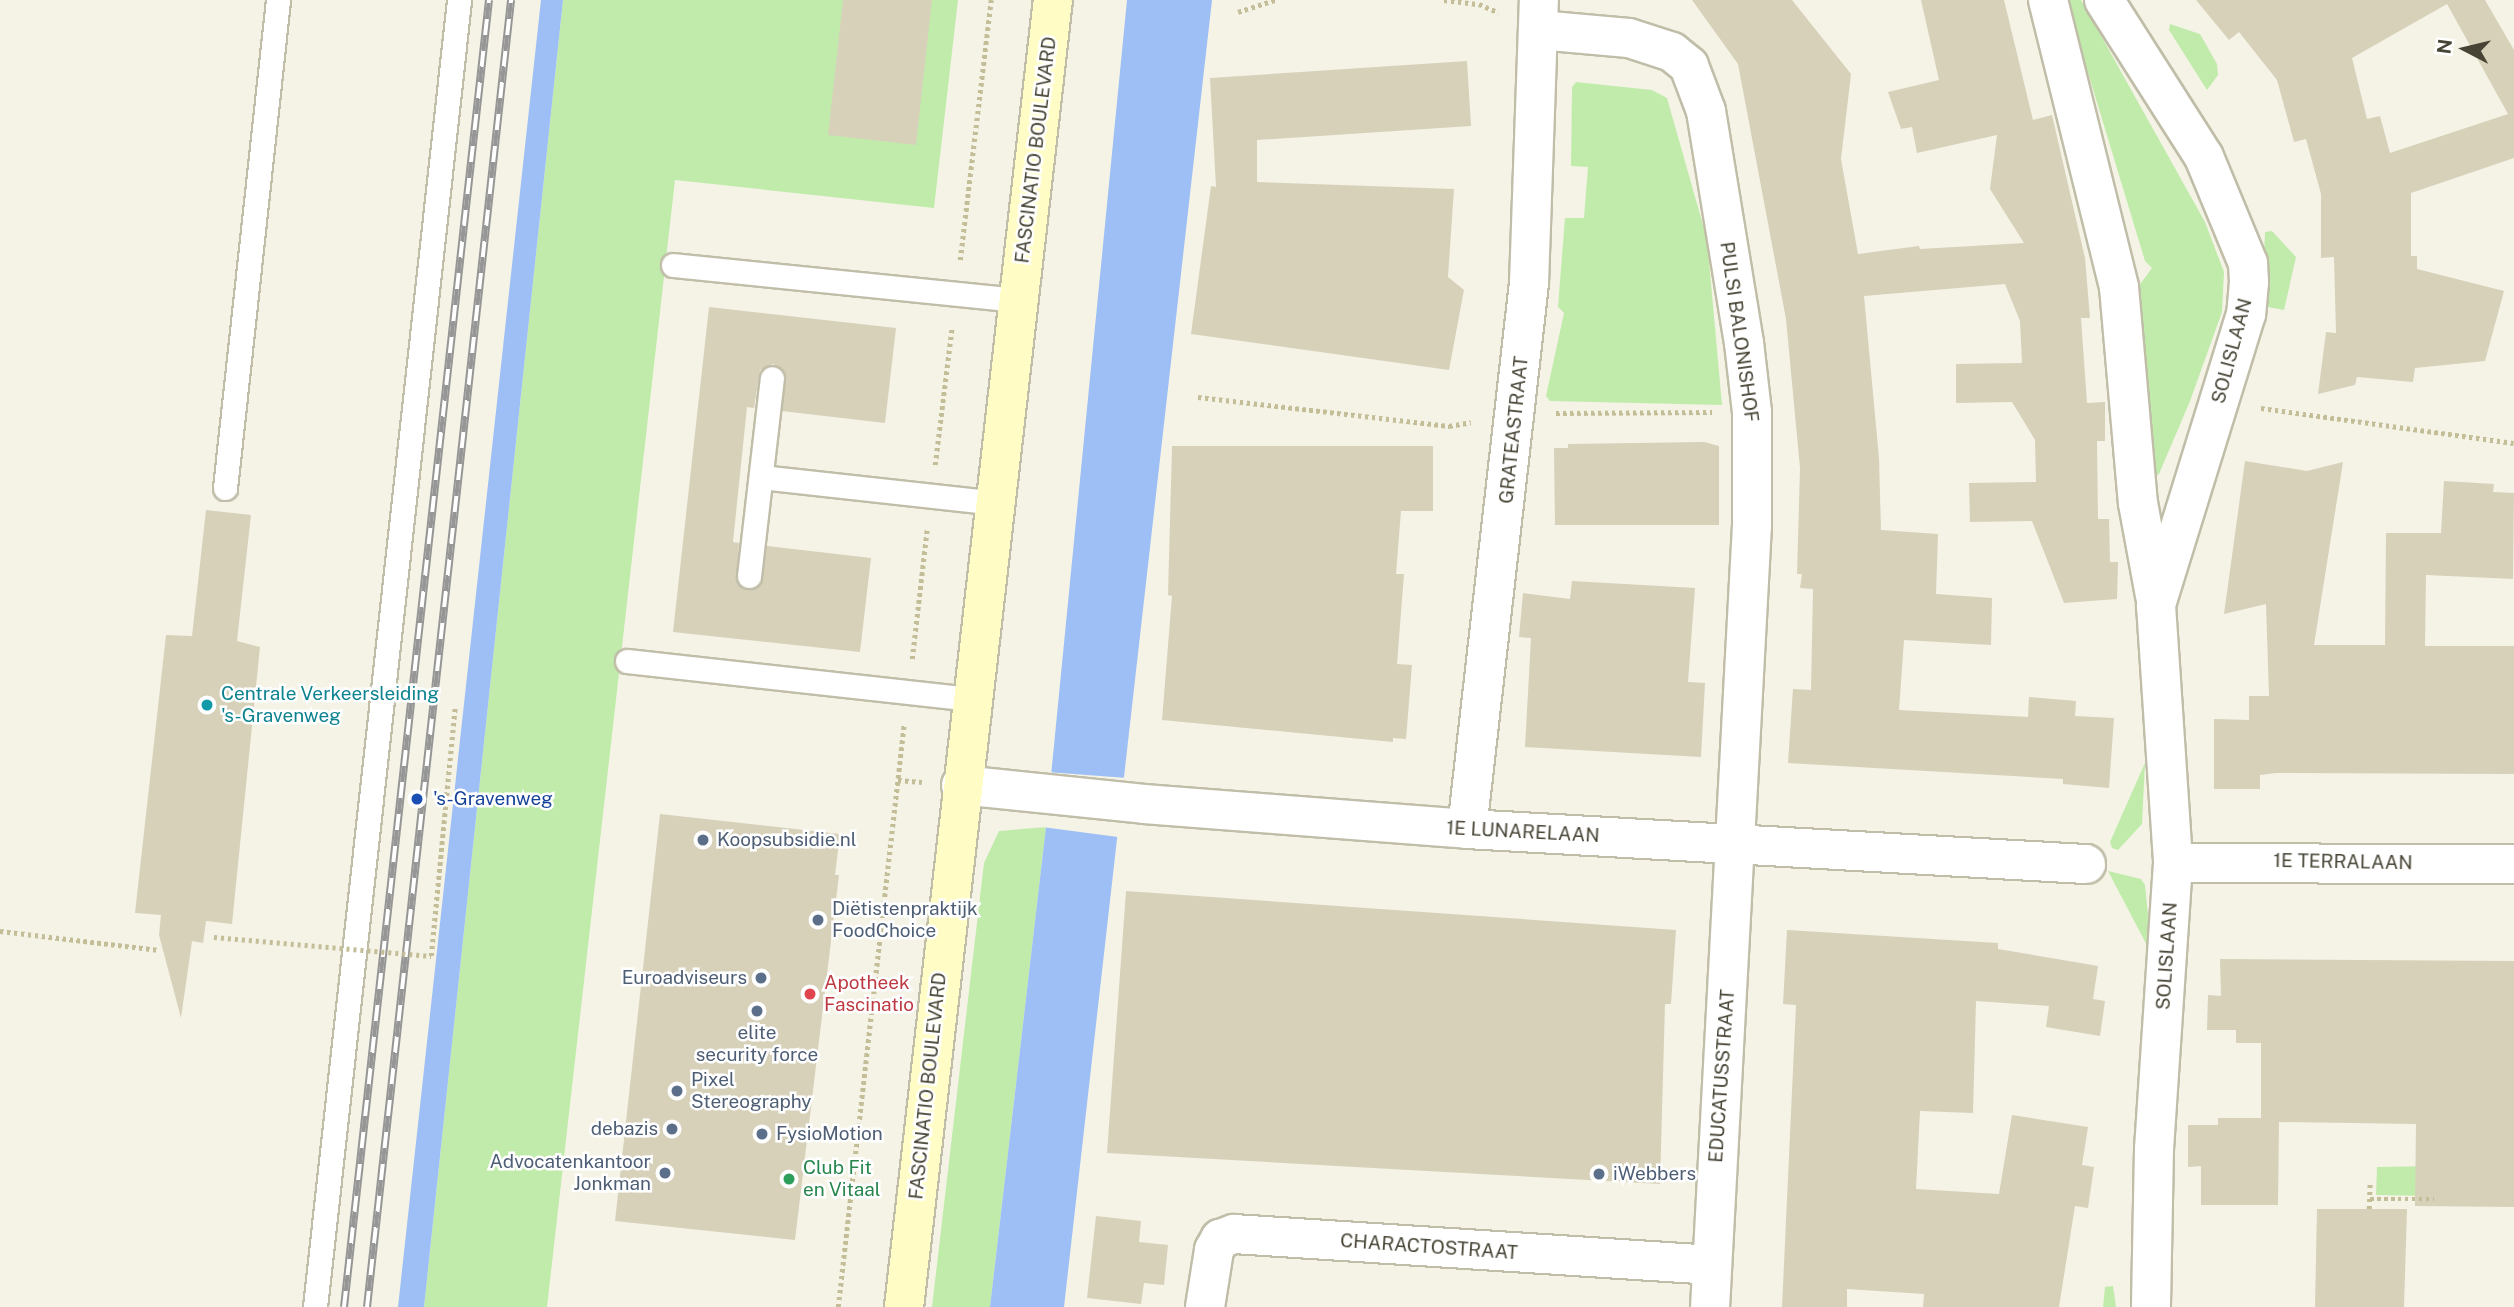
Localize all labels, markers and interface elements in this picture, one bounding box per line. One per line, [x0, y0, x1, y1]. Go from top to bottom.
north arrow [2430, 14, 2500, 84]
street label: FASCINATIO BOULEVARD [1011, 35, 1061, 265]
text: N [2432, 38, 2456, 55]
street label: PULSI BALONISHOF [1715, 240, 1763, 424]
street label: SOLISLAAN [2207, 296, 2257, 406]
street label: GRATEASTRAAT [1495, 355, 1533, 505]
place label: Centrale Verkeersleiding 's-Gravenweg [221, 683, 440, 727]
marker: Centrale Verkeersleiding 's-Gravenweg [199, 697, 215, 713]
place label: 's-Gravenweg [433, 788, 553, 810]
marker: 's-Gravenweg [407, 789, 427, 809]
street label: 1E LUNARELAAN [1446, 817, 1600, 847]
place label: Koopsubsidie.nl [717, 829, 856, 851]
marker: Koopsubsidie.nl [695, 832, 711, 848]
street label: 1E TERRALAAN [2273, 849, 2413, 875]
place label: Diëtistenpraktijk FoodChoice [832, 898, 978, 942]
street label: SOLISLAAN [2152, 901, 2182, 1011]
marker: Diëtistenpraktijk FoodChoice [810, 912, 826, 928]
place label: Euroadviseurs [622, 967, 747, 989]
marker: Euroadviseurs [753, 970, 769, 986]
street label: FASCINATIO BOULEVARD [905, 971, 951, 1201]
place label: Apotheek Fascinatio [824, 972, 914, 1016]
marker: Apotheek Fascinatio [802, 986, 818, 1002]
street label: EDUCATUSSTRAAT [1705, 988, 1739, 1164]
marker: elite security force [749, 1003, 765, 1019]
place label: elite security force [696, 1022, 818, 1066]
place label: Pixel Stereography [691, 1069, 812, 1113]
marker: Pixel Stereography [669, 1083, 685, 1099]
place label: debazis [591, 1118, 658, 1140]
marker: debazis [664, 1121, 680, 1137]
place label: FysioMotion [776, 1123, 883, 1145]
marker: FysioMotion [754, 1126, 770, 1142]
place label: Advocatenkantoor Jonkman [490, 1151, 651, 1195]
place label: Club Fit en Vitaal [803, 1157, 881, 1201]
place label: iWebbers [1613, 1163, 1696, 1185]
marker: Advocatenkantoor Jonkman [657, 1165, 673, 1181]
marker: iWebbers [1591, 1166, 1607, 1182]
marker: Club Fit en Vitaal [781, 1171, 797, 1187]
street label: CHARACTOSTRAAT [1339, 1229, 1519, 1265]

